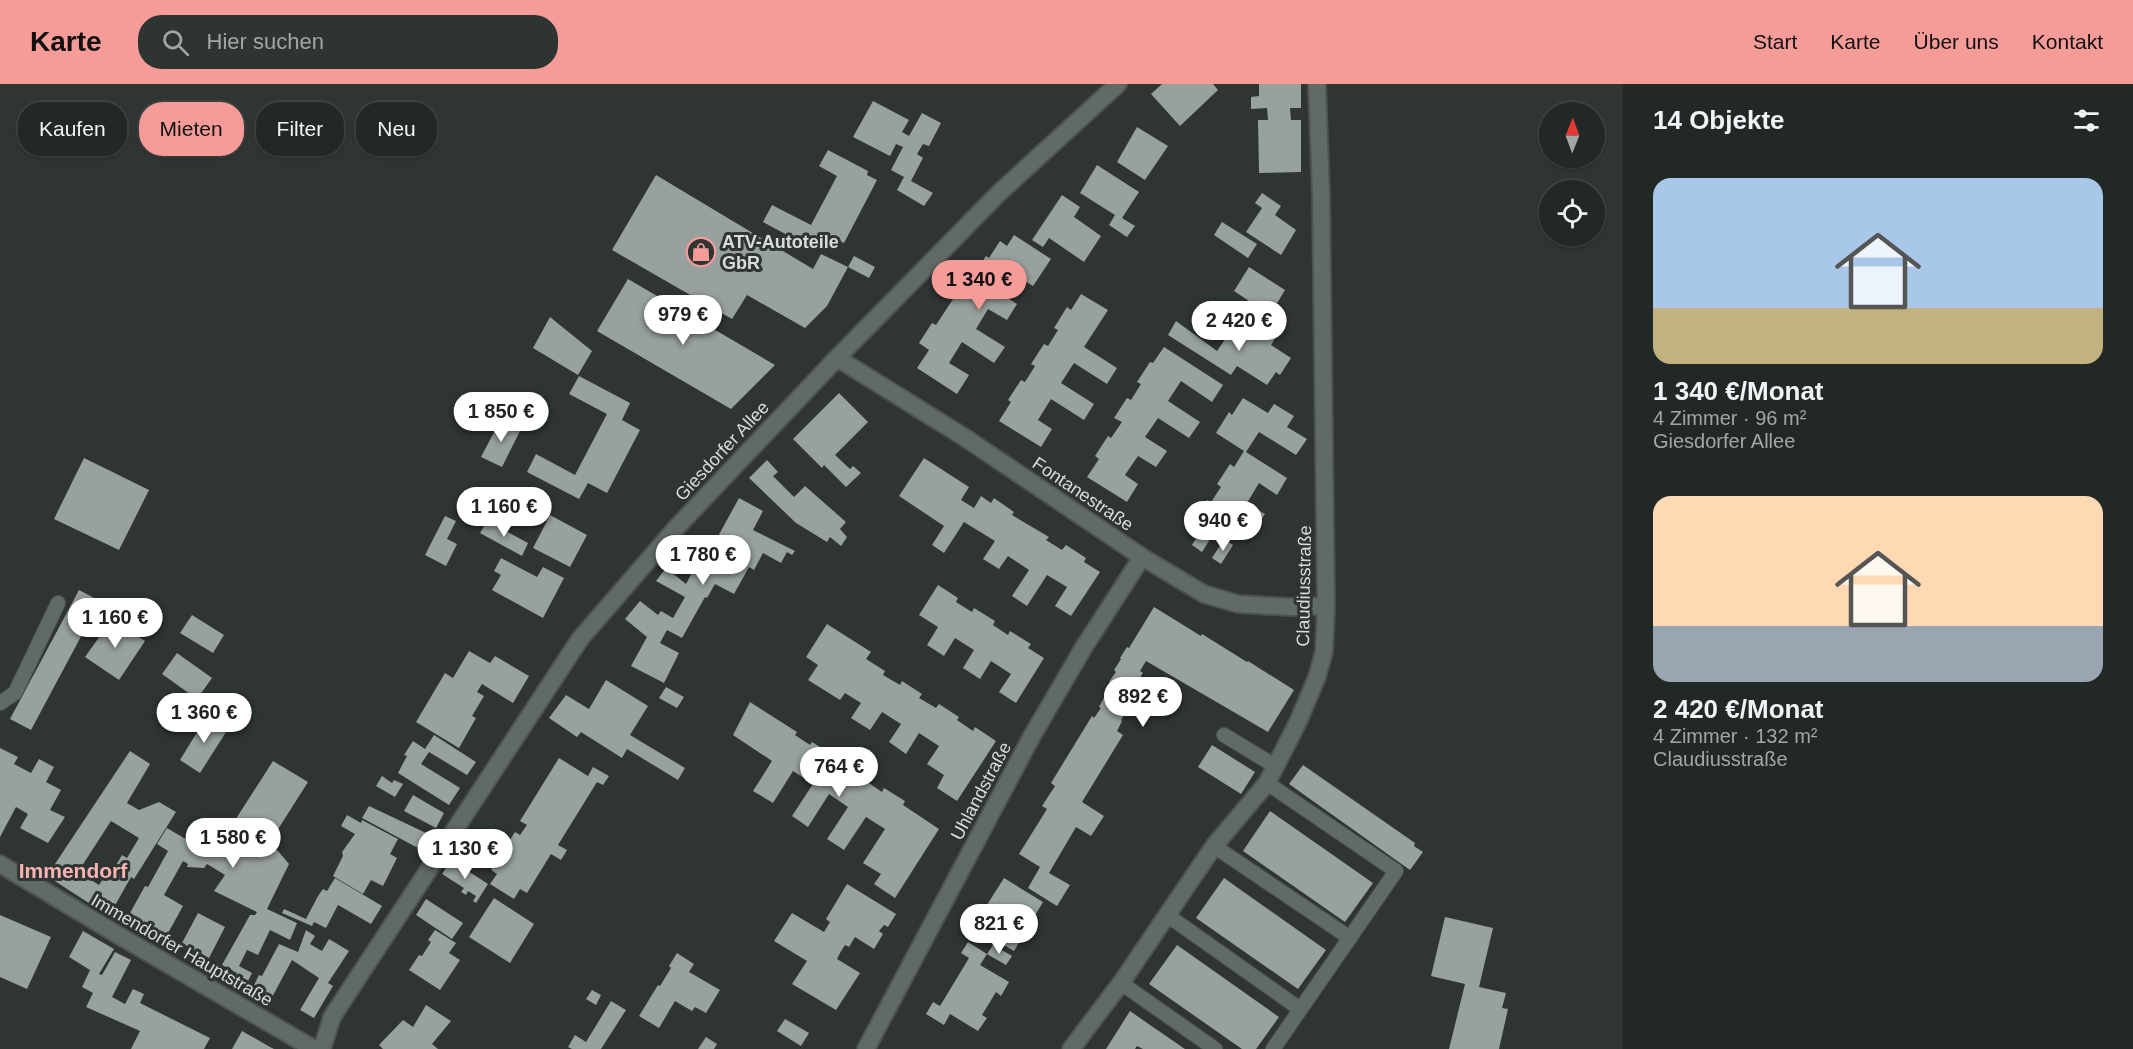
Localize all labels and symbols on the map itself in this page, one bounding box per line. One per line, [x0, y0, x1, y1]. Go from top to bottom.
north arrow [1539, 102, 1605, 168]
place label: ATV-Autoteile GbR [722, 232, 839, 273]
shop icon: ATV-Autoteile GbR [685, 236, 717, 268]
pin: 1 340 € [924, 260, 1034, 311]
pin: 979 € [641, 295, 725, 346]
pin: 2 420 € [1184, 301, 1294, 352]
pin: 1 850 € [446, 392, 556, 443]
street label: Giesdorfer Allee [671, 397, 773, 505]
street label: Fontanestraße [1029, 453, 1137, 535]
pin: 1 160 € [449, 487, 559, 538]
pin: 940 € [1181, 501, 1265, 552]
street label: Claudiusstraße [1293, 525, 1315, 647]
pin: 1 780 € [648, 535, 758, 586]
pin: 1 160 € [60, 598, 170, 649]
pin: 892 € [1101, 677, 1185, 728]
pin: 1 360 € [149, 693, 259, 744]
street label: Uhlandstraße [947, 739, 1015, 843]
pin: 764 € [797, 747, 881, 798]
pin: 1 580 € [178, 818, 288, 869]
pin: 1 130 € [410, 829, 520, 880]
district label: Immendorf [19, 859, 128, 882]
street label: Immendorfer Hauptstraße [88, 890, 276, 1010]
pin: 821 € [957, 904, 1041, 955]

